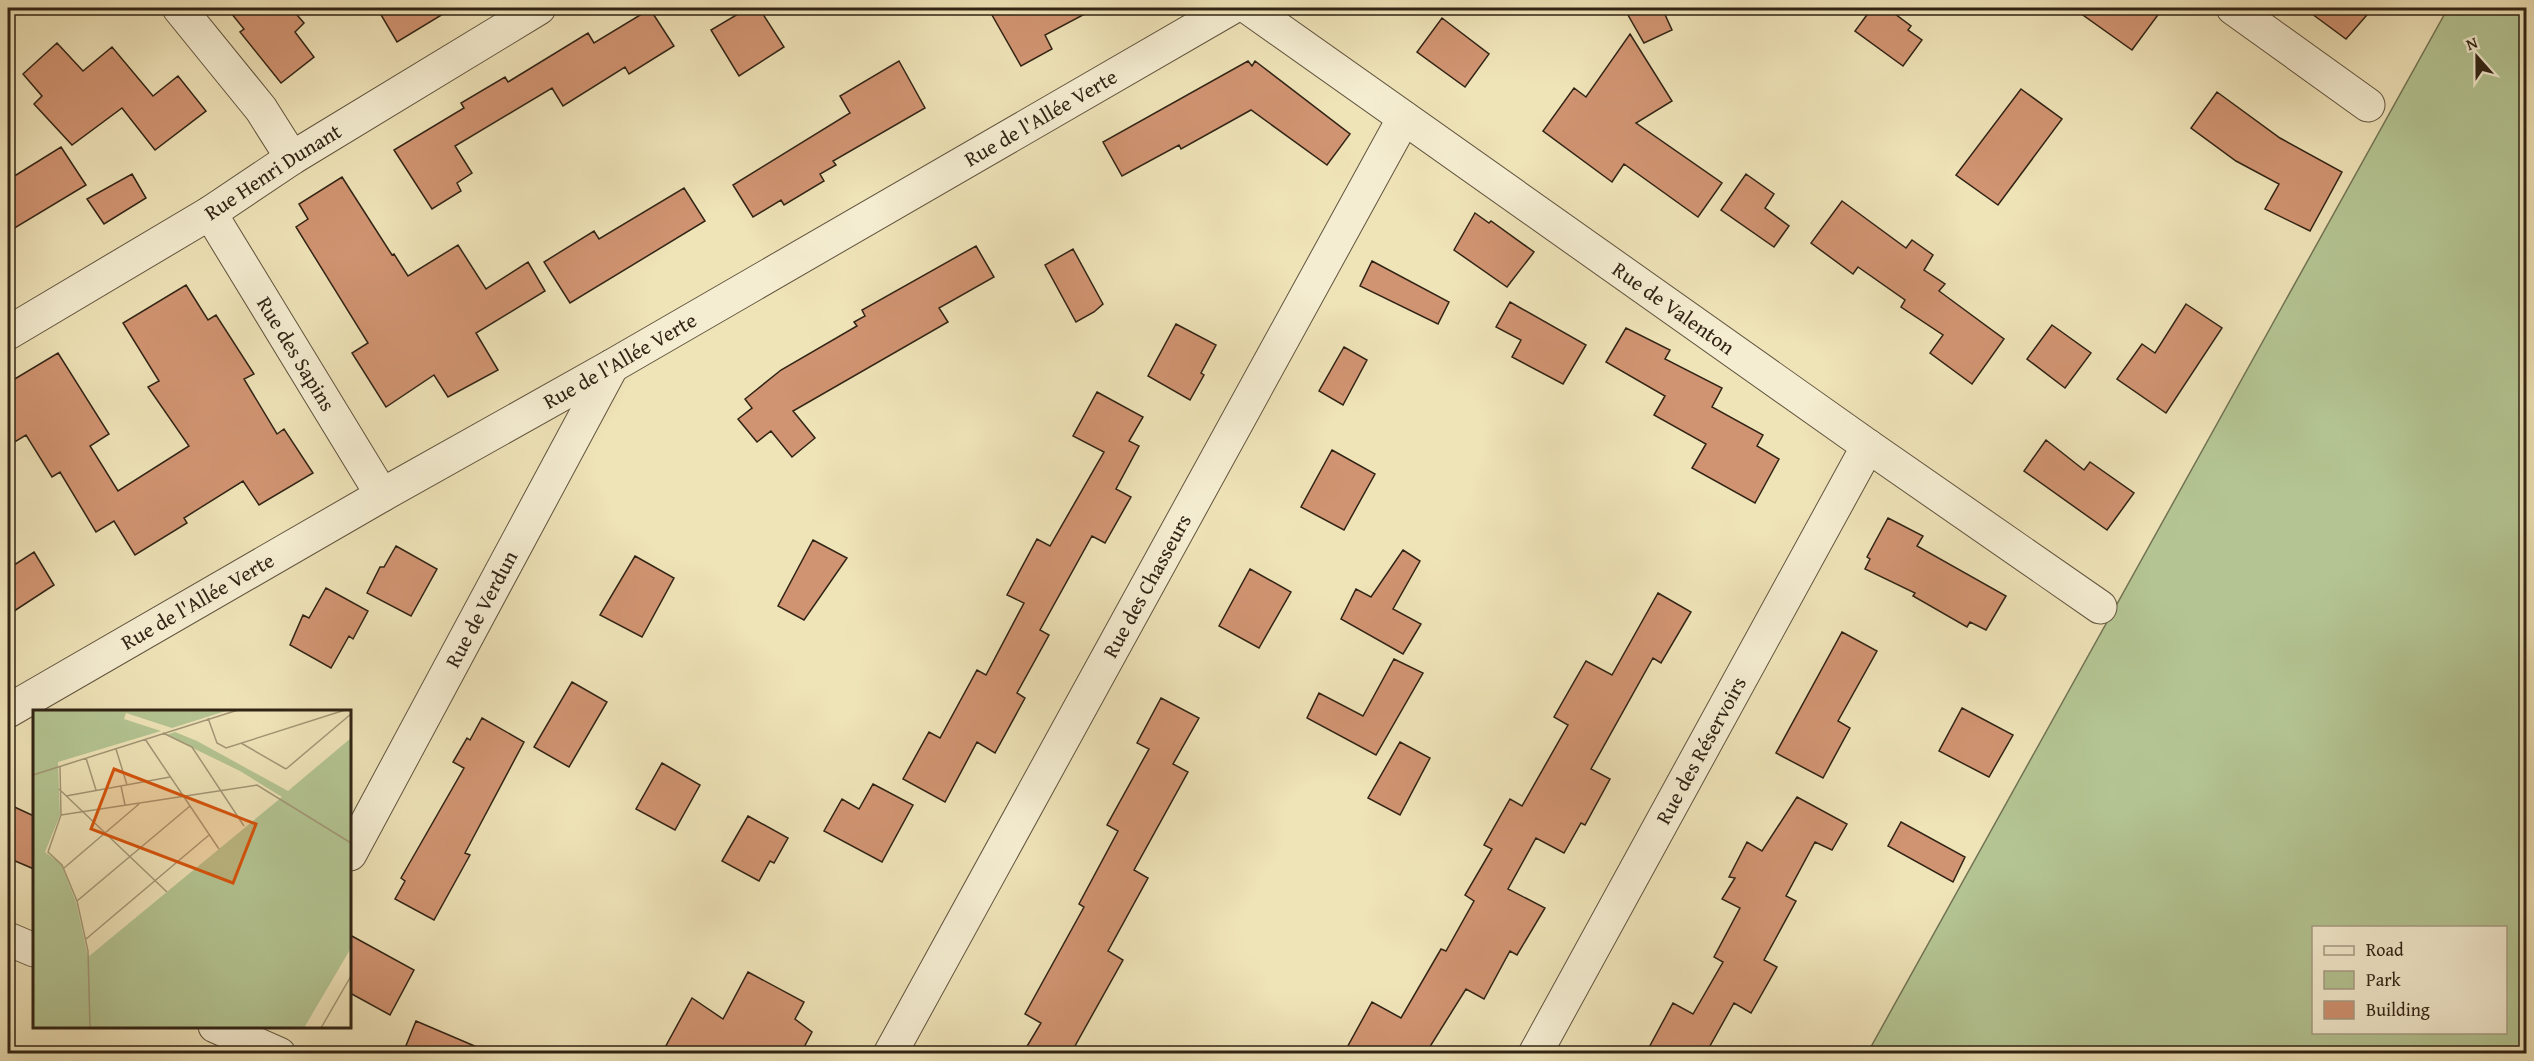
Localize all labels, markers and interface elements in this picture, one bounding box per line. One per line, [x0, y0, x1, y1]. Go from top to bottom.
north arrow [2447, 27, 2507, 87]
text: N [2462, 30, 2481, 56]
street label: Rue de l'Allée Verte [958, 61, 1123, 174]
street label: Rue Henri Dunant [198, 115, 347, 228]
street label: Rue de Valenton [1606, 254, 1742, 362]
street label: Rue des Sapins [249, 290, 343, 417]
street label: Rue de l'Allée Verte [537, 304, 702, 417]
street label: Rue des Chasseurs [1094, 508, 1199, 663]
street label: Rue de l'Allée Verte [115, 544, 280, 658]
street label: Rue de Verdun [437, 545, 525, 673]
street label: Rue des Réservoirs [1648, 671, 1754, 830]
inset map [33, 710, 351, 1028]
legend [2312, 926, 2507, 1034]
text: Road [2366, 936, 2404, 963]
text: Park [2366, 966, 2402, 993]
text: Building [2366, 996, 2430, 1023]

